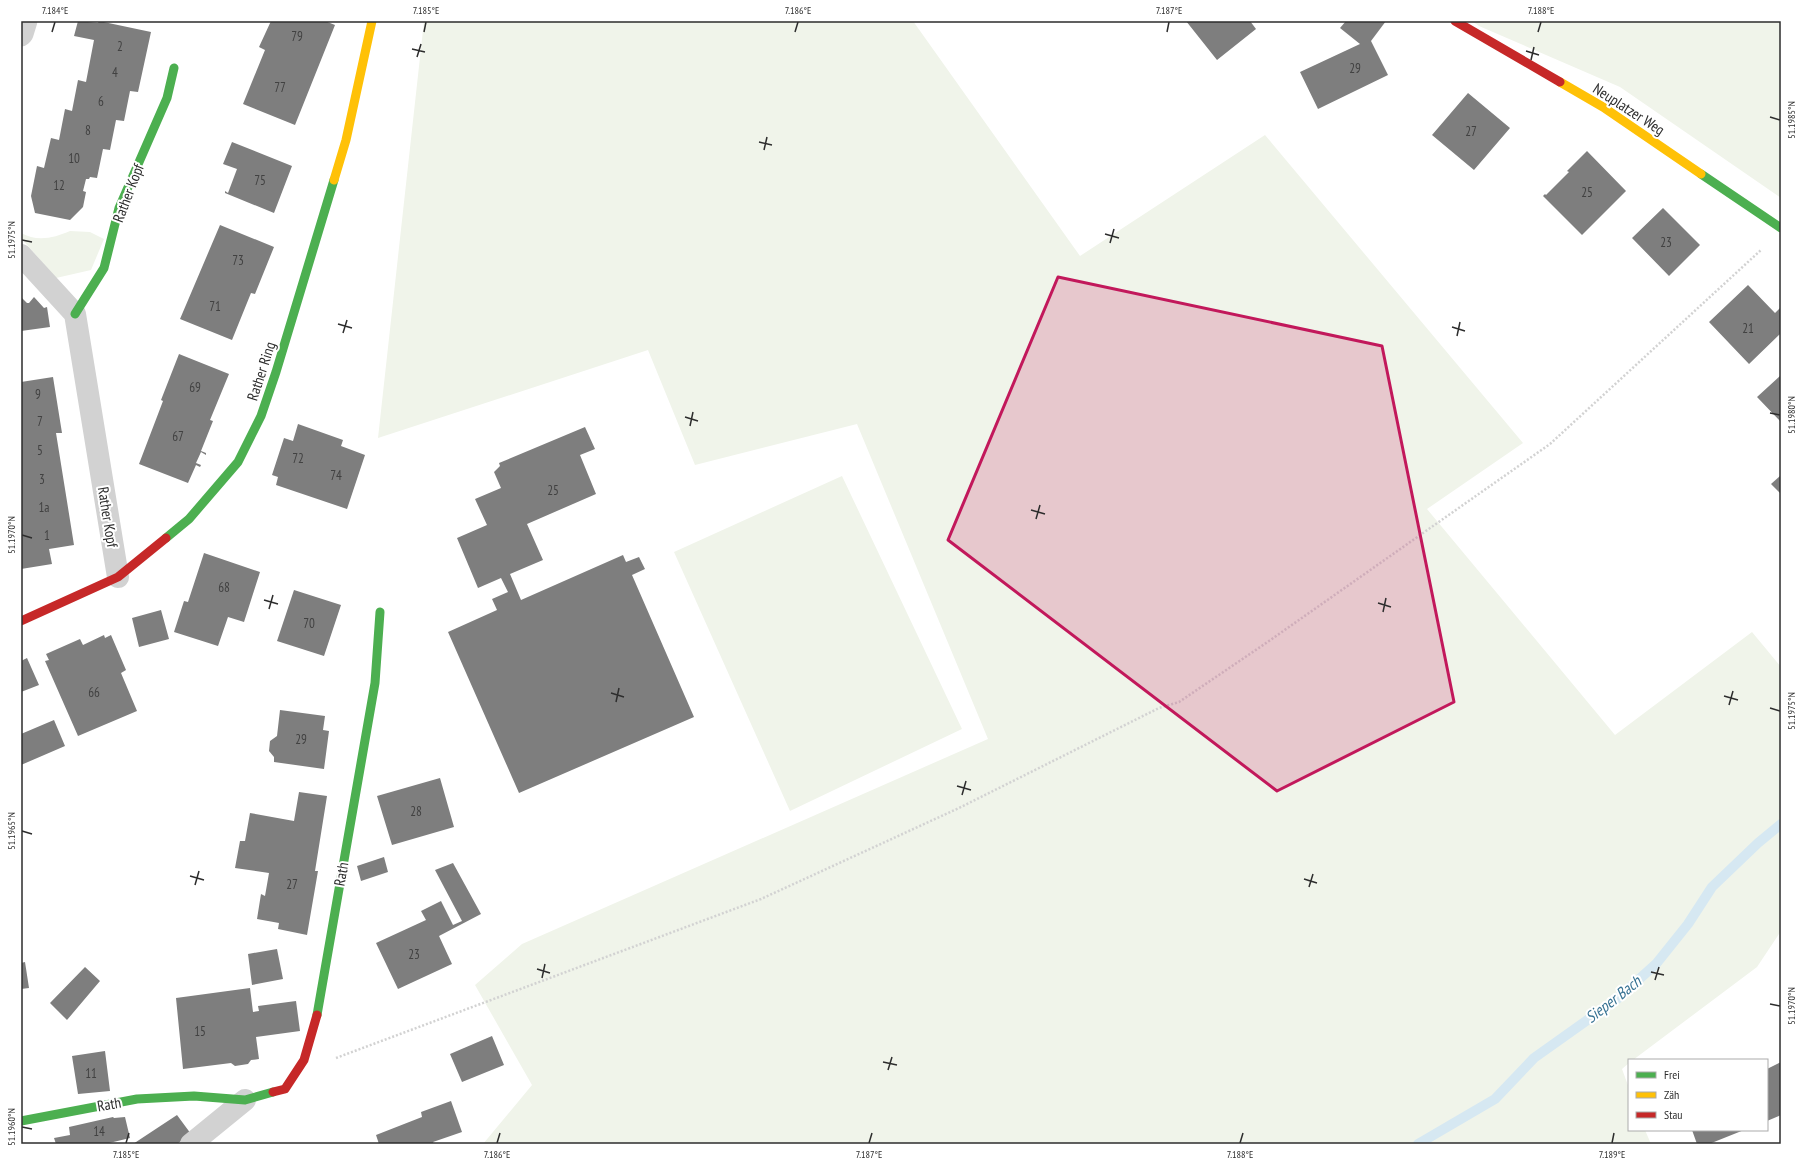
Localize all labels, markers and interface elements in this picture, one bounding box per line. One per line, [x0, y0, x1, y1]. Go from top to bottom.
text: 7.184°E [42, 4, 68, 17]
text: 7.185°E [413, 4, 439, 17]
text: 7.186°E [785, 4, 811, 17]
text: 7.187°E [1156, 4, 1182, 17]
text: 7.188°E [1528, 4, 1554, 17]
house number: 79 [291, 28, 303, 45]
house number: 2 [117, 38, 123, 55]
house number: 29 [1349, 60, 1361, 77]
house number: 4 [112, 64, 118, 81]
house number: 77 [274, 79, 286, 96]
street label: Neuplatzer Weg [1590, 79, 1668, 139]
house number: 6 [98, 93, 104, 110]
text: 51.1985°N [1785, 101, 1798, 139]
house number: 8 [85, 122, 91, 139]
house number: 27 [1465, 123, 1477, 140]
house number: 10 [68, 150, 80, 167]
street label: Rather Kopf [108, 160, 148, 225]
house number: 75 [254, 172, 266, 189]
house number: 12 [53, 177, 65, 194]
house number: 25 [1581, 184, 1593, 201]
text: 51.1975°N [5, 221, 18, 259]
house number: 23 [1660, 234, 1672, 251]
house number: 73 [232, 252, 244, 269]
house number: 71 [209, 298, 221, 315]
house number: 21 [1742, 320, 1754, 337]
street label: Rather Ring [243, 339, 279, 403]
house number: 69 [189, 379, 201, 396]
house number: 9 [35, 386, 41, 403]
text: 51.1980°N [1785, 396, 1798, 434]
house number: 7 [37, 413, 43, 430]
house number: 67 [172, 428, 184, 445]
house number: 5 [37, 442, 43, 459]
house number: 72 [292, 450, 304, 467]
house number: 74 [330, 467, 342, 484]
house number: 3 [39, 471, 45, 488]
house number: 25 [547, 482, 559, 499]
street label: Rather Kopf [94, 485, 122, 550]
house number: 1a [38, 499, 50, 516]
text: 51.1970°N [5, 516, 18, 554]
house number: 1 [44, 527, 50, 544]
house number: 68 [218, 579, 230, 596]
house number: 70 [303, 615, 315, 632]
house number: 66 [88, 684, 100, 701]
text: 51.1975°N [1785, 692, 1798, 730]
house number: 29 [295, 731, 307, 748]
house number: 28 [410, 803, 422, 820]
text: 51.1965°N [5, 812, 18, 850]
street label: Rath [330, 861, 352, 887]
house number: 27 [286, 876, 298, 893]
house number: 23 [408, 946, 420, 963]
water label: Sieper Bach [1581, 971, 1645, 1027]
text: 51.1970°N [1785, 987, 1798, 1025]
house number: 15 [194, 1023, 206, 1040]
legend [1628, 1059, 1768, 1131]
house number: 11 [85, 1065, 97, 1082]
text: Frei [1664, 1067, 1680, 1082]
text: Zäh [1664, 1087, 1679, 1102]
street label: Rath [96, 1093, 122, 1115]
text: Stau [1664, 1107, 1682, 1122]
text: 51.1960°N [5, 1108, 18, 1146]
house number: 14 [93, 1123, 105, 1140]
text: 7.185°E [113, 1148, 139, 1161]
text: 7.186°E [484, 1148, 510, 1161]
text: 7.187°E [856, 1148, 882, 1161]
text: 7.188°E [1227, 1148, 1253, 1161]
text: 7.189°E [1599, 1148, 1625, 1161]

